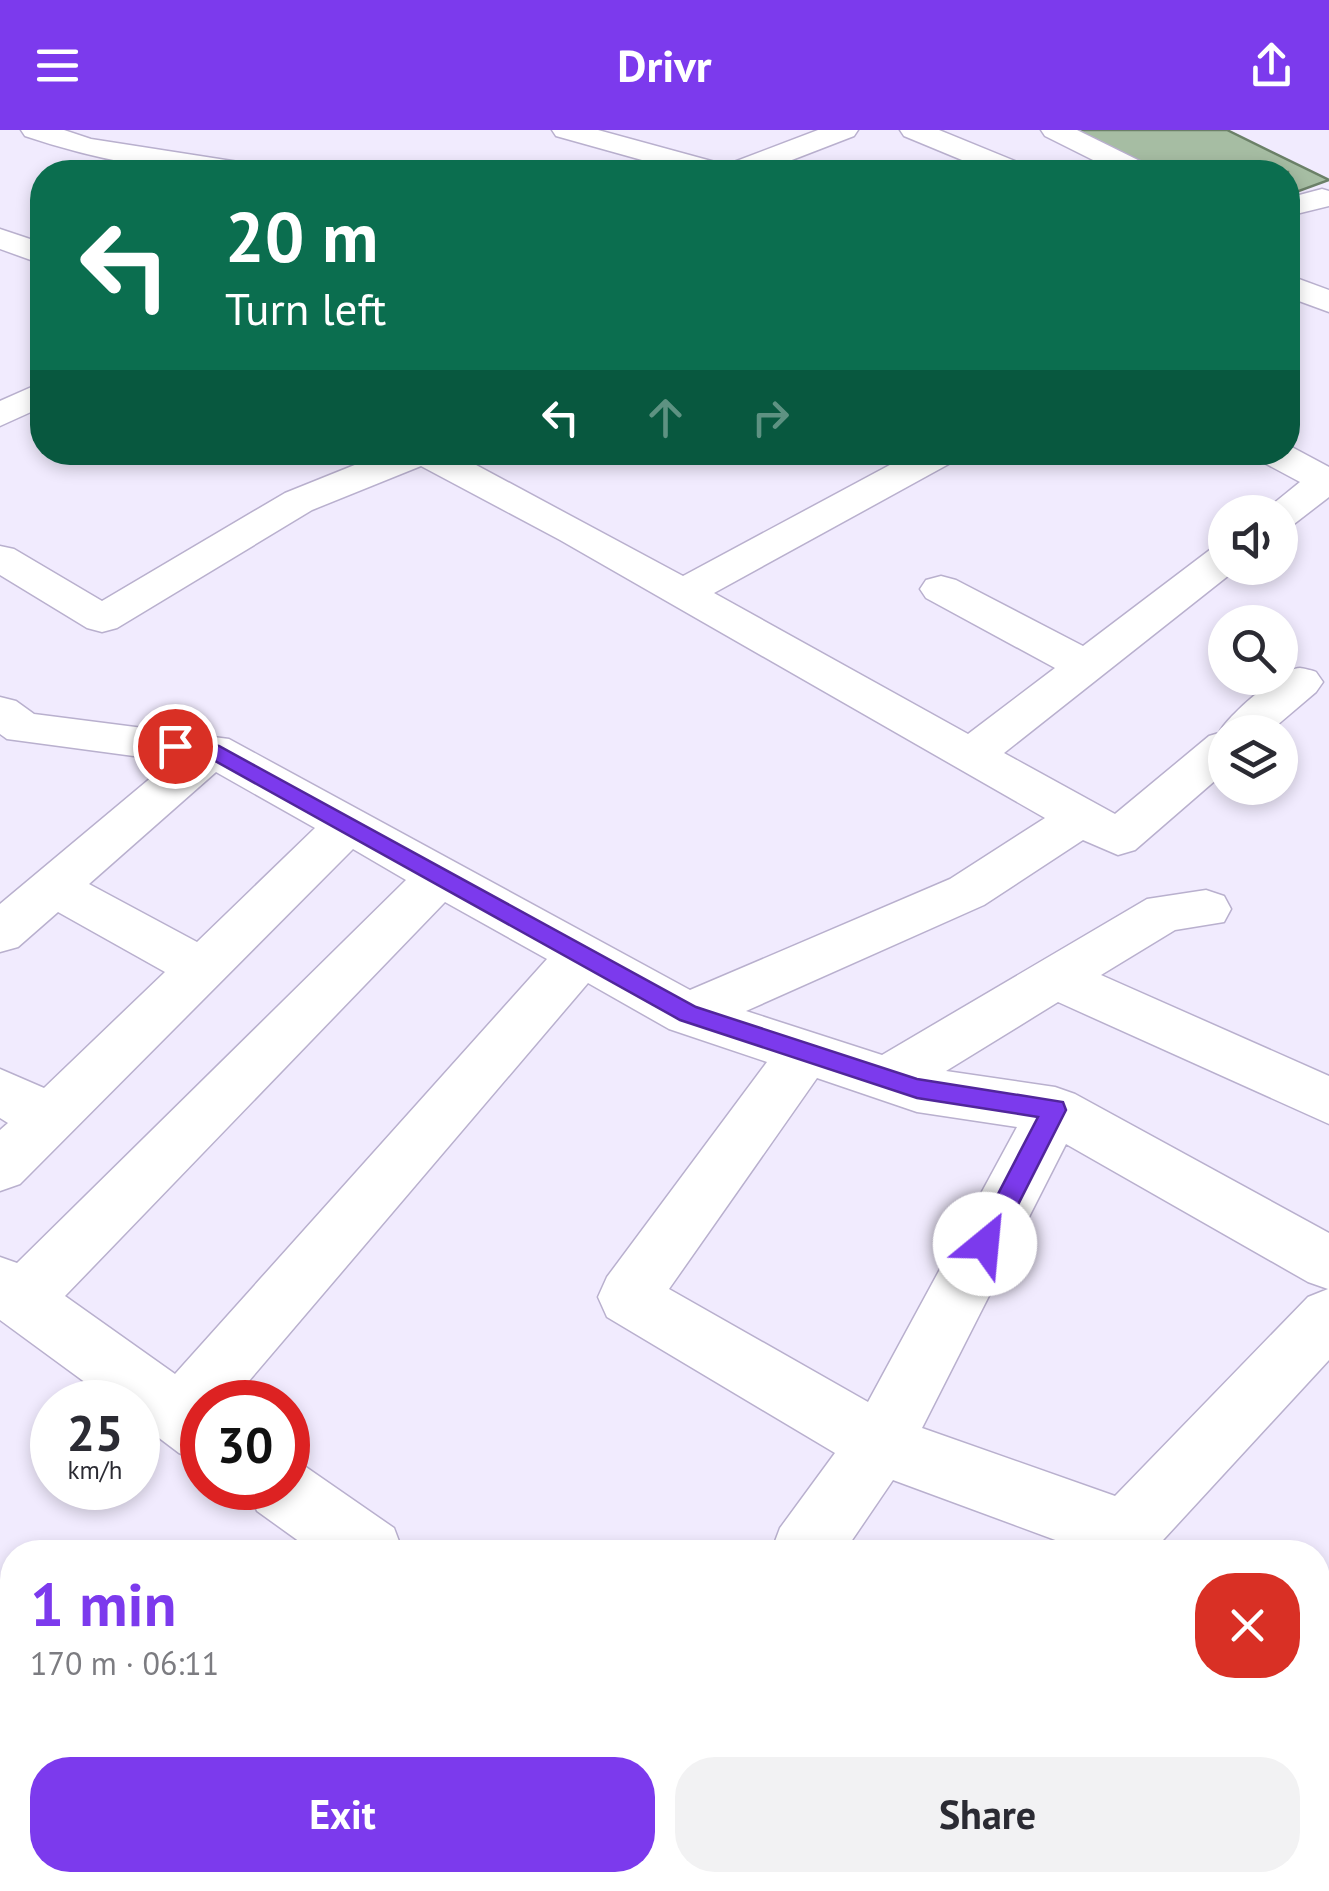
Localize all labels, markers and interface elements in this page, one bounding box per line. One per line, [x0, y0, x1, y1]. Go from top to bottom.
text: Drivr [617, 36, 712, 94]
icon: menu [30, 38, 85, 93]
icon: share [1244, 38, 1299, 93]
text: 20 m [225, 191, 378, 281]
icon: left [60, 200, 190, 330]
text: Turn left [225, 279, 386, 337]
icon: left [533, 390, 588, 445]
icon: ahead [638, 390, 693, 445]
icon: right [743, 390, 798, 445]
map controls [1208, 495, 1298, 805]
button: sound [1208, 495, 1298, 585]
button: search [1208, 605, 1298, 695]
pin [133, 704, 218, 789]
button: layers [1208, 715, 1298, 805]
icon: arrive [148, 719, 203, 774]
position arrow [933, 1192, 1037, 1296]
speed limit sign: 30 [180, 1380, 310, 1510]
text: 25 [67, 1400, 123, 1465]
text: km/h [68, 1454, 122, 1486]
text: 1 min [30, 1565, 176, 1643]
button: close [1195, 1573, 1300, 1678]
text: 170 m · 06:11 [30, 1642, 219, 1684]
button: Exit [30, 1757, 655, 1872]
button: Share [675, 1757, 1300, 1872]

